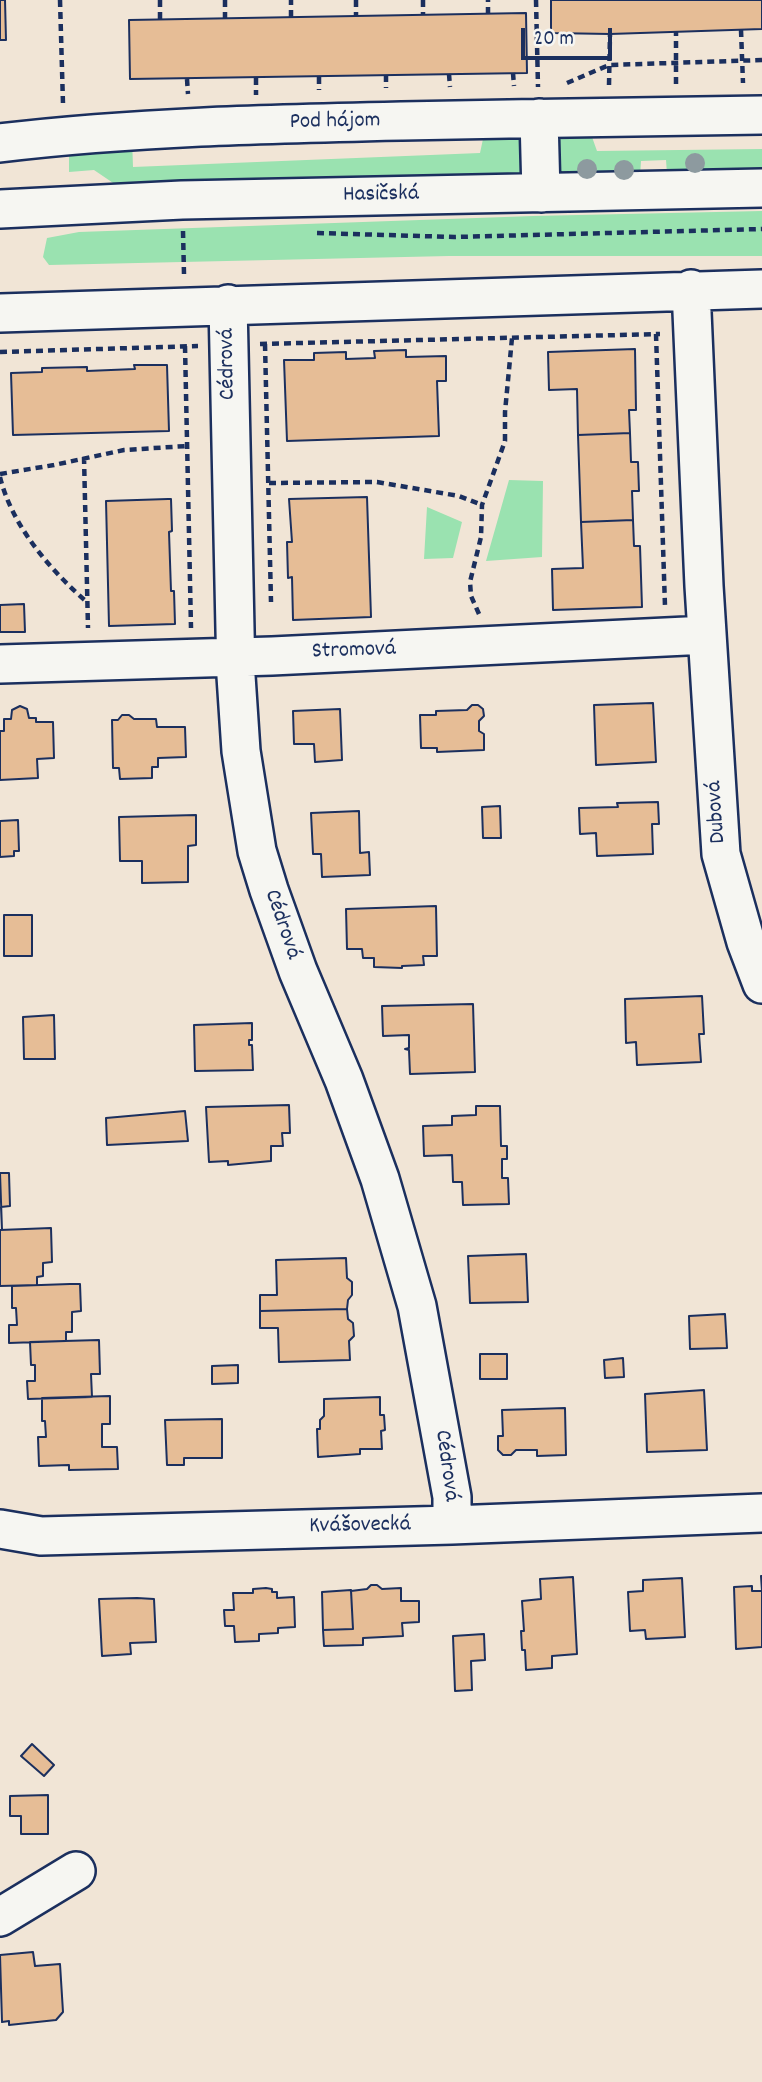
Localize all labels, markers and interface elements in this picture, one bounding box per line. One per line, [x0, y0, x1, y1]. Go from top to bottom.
scale bar [524, 14, 615, 58]
text: 20 m [534, 25, 574, 55]
street label: Pod hájom [289, 108, 381, 138]
street label: Hasičská [343, 182, 419, 210]
street label: Cédrová [215, 328, 243, 400]
street label: Stromová [311, 637, 397, 667]
street label: Dubová [702, 780, 734, 844]
street label: Cédrová [256, 887, 306, 963]
street label: Cédrová [426, 1428, 464, 1504]
street label: Kvášovecká [309, 1512, 411, 1542]

